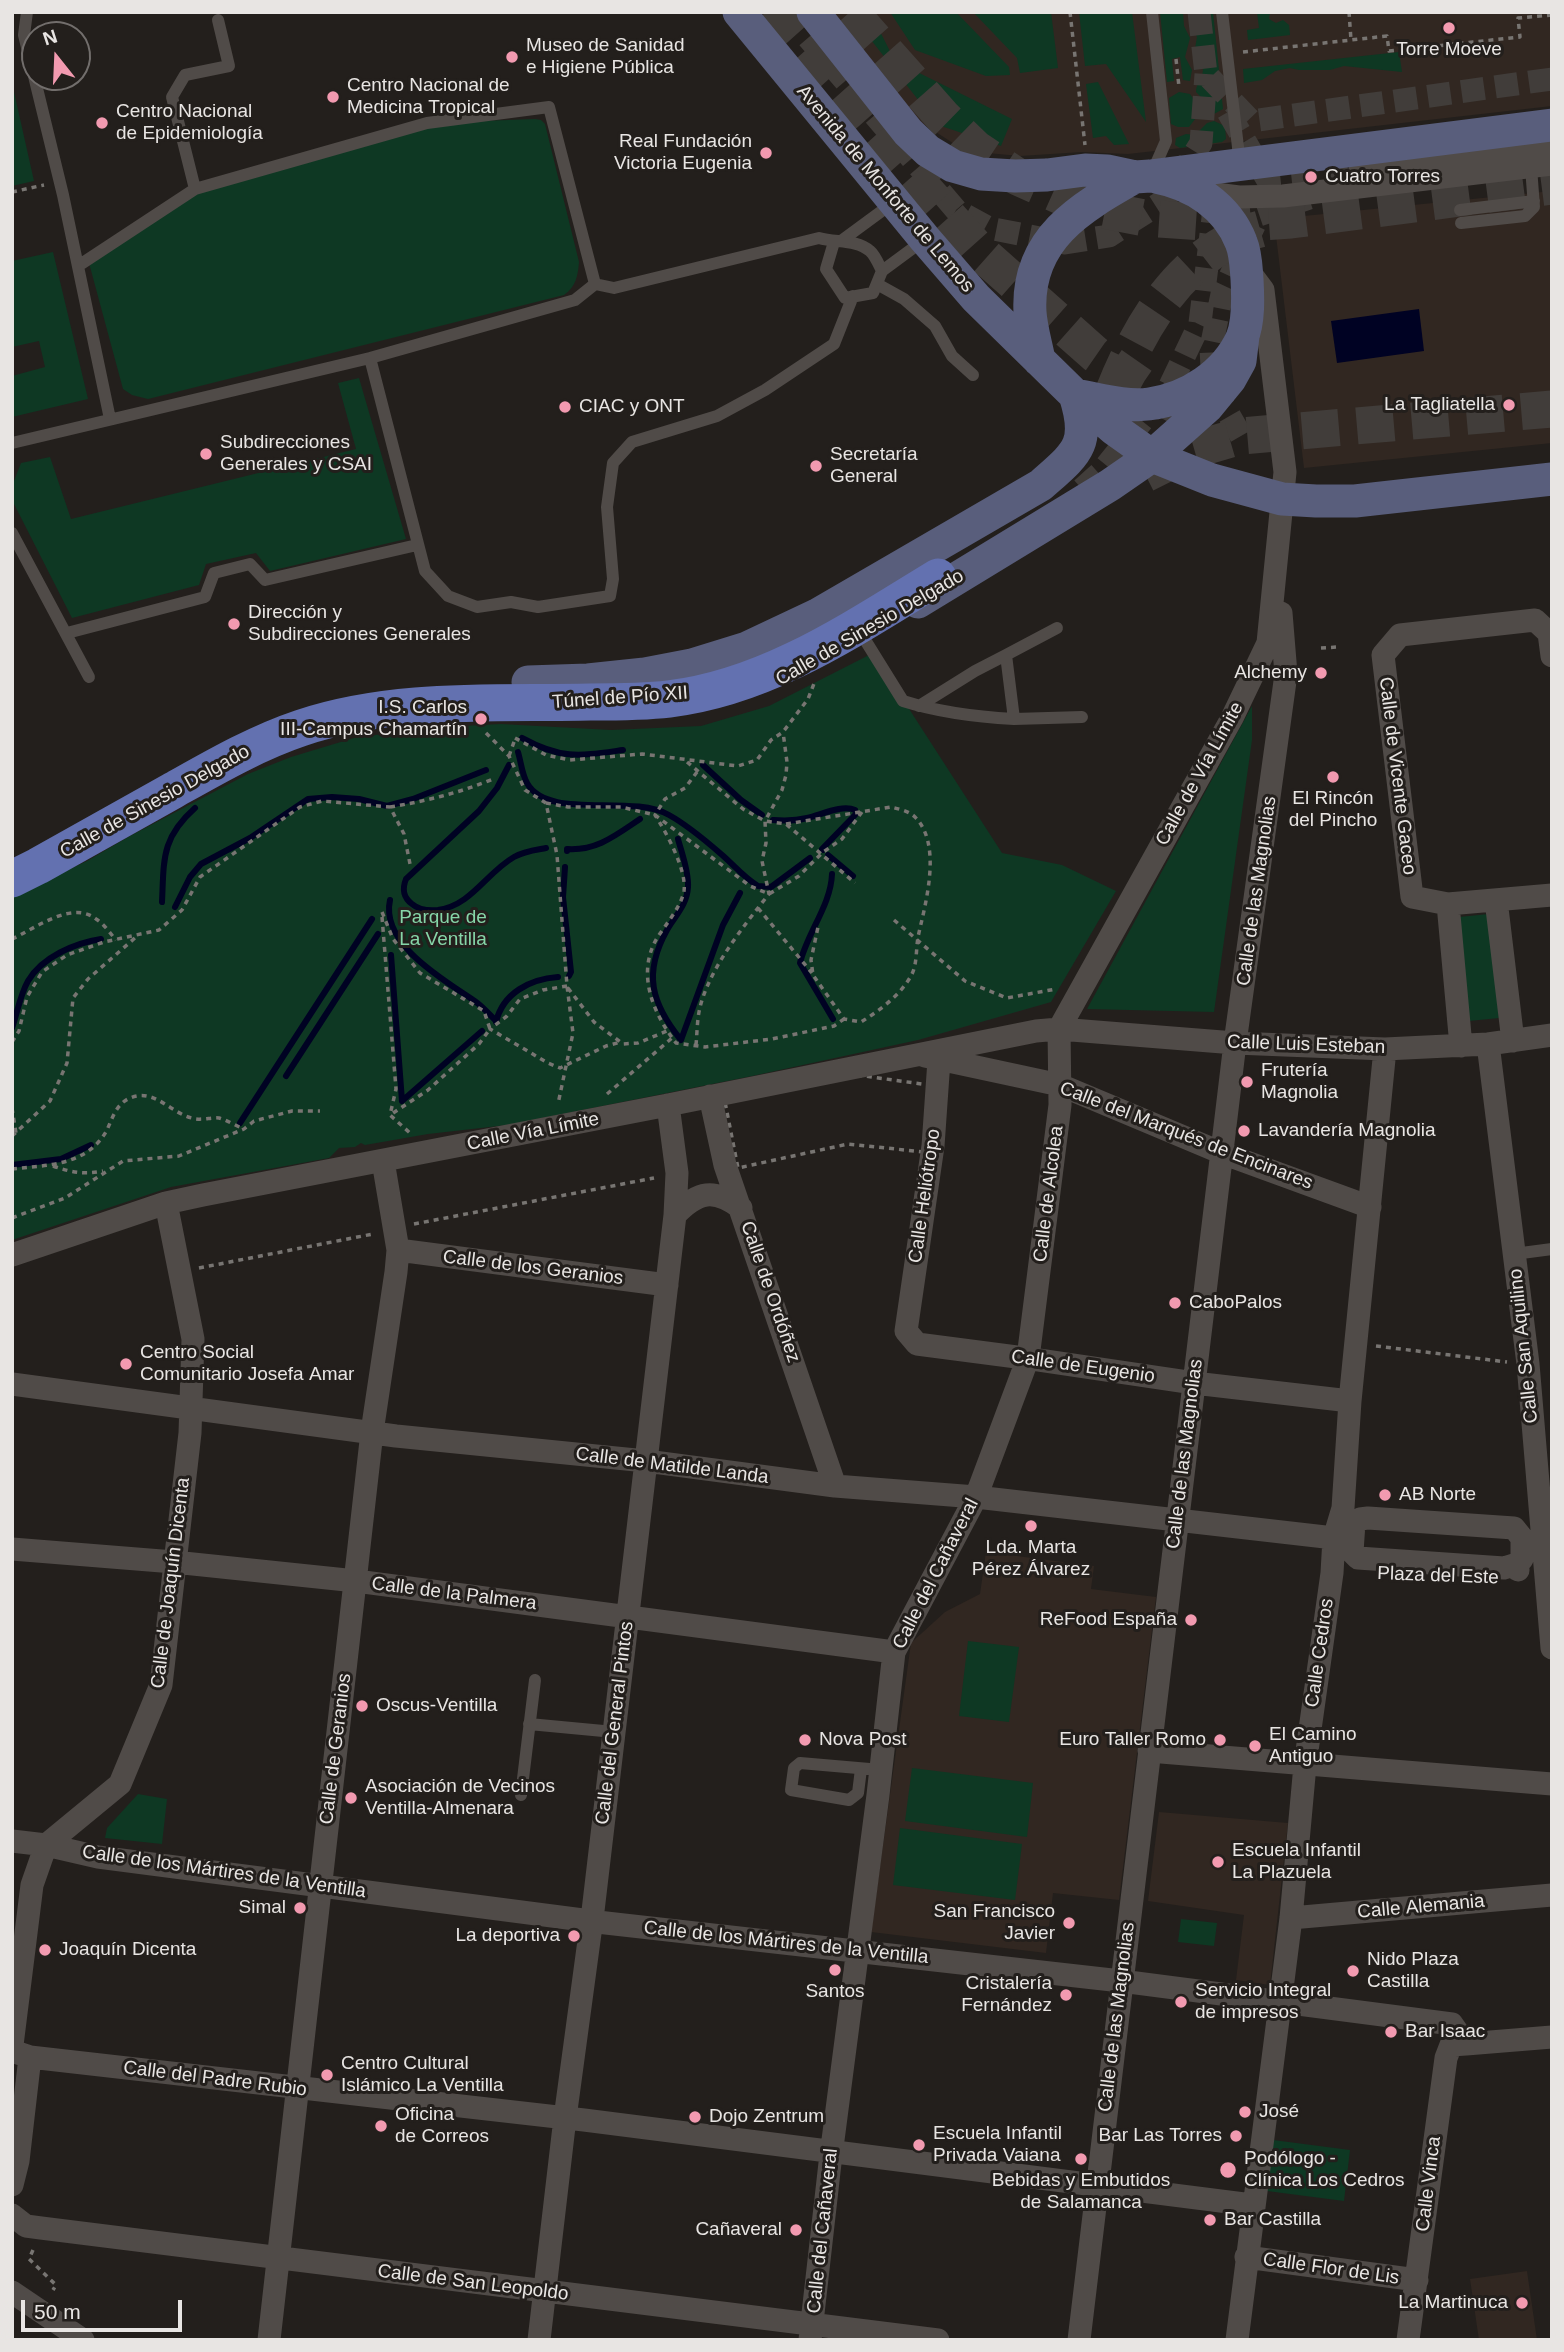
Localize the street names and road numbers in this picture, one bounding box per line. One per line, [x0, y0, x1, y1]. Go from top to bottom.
street label: Avenida de Monforte de Lemos [792, 81, 978, 297]
street label: Calle de Sinesio Delgado [772, 565, 968, 691]
street label: Calle de Vicente Gaceo [1374, 676, 1420, 876]
street label: Túnel de Pío XII [551, 682, 689, 714]
street label: Calle de Vía Límite [1151, 698, 1249, 850]
street label: Calle de Sinesio Delgado [56, 740, 254, 864]
street label: Calle de las Magnolias [1232, 795, 1282, 987]
street label: Calle Luis Esteban [1226, 1031, 1386, 1059]
street label: Calle del Marqués de Encinares [1056, 1077, 1316, 1195]
street label: Calle Vía Límite [465, 1108, 601, 1156]
street label: Calle de Alcolea [1029, 1124, 1069, 1264]
street label: Calle Heliótropo [904, 1127, 946, 1265]
street label: Calle de Ordóñez [735, 1218, 805, 1366]
street label: Calle de los Geranios [441, 1246, 625, 1290]
street label: Calle San Aquilino [1505, 1268, 1543, 1424]
street label: Calle de Eugenio [1010, 1346, 1156, 1388]
street label: Calle de las Magnolias [1162, 1358, 1208, 1550]
street label: Calle de Matilde Landa [574, 1443, 770, 1489]
street label: Calle de Joaquín Dicenta [147, 1476, 195, 1690]
street label: Calle del Cañaveral [888, 1495, 984, 1653]
street label: Plaza del Este [1377, 1562, 1499, 1590]
street label: Calle de la Palmera [370, 1573, 538, 1615]
street label: Calle Cedros [1301, 1597, 1339, 1709]
street label: Calle del General Pintos [591, 1620, 639, 1826]
street label: Calle de Geranios [315, 1672, 357, 1826]
street label: Calle de los Mártires de la Ventilla [81, 1841, 367, 1903]
street label: Calle Alemania [1356, 1890, 1486, 1924]
street label: Calle de los Mártires de la Ventilla [642, 1917, 930, 1969]
street label: Calle de las Magnolias [1094, 1921, 1140, 2113]
street label: Calle del Padre Rubio [122, 2056, 308, 2102]
street label: Calle Vinca [1412, 2135, 1446, 2233]
street label: Calle del Cañaveral [803, 2147, 843, 2315]
street label: Calle Flor de Lis [1261, 2248, 1401, 2290]
street label: Calle de San Leopoldo [376, 2260, 570, 2306]

